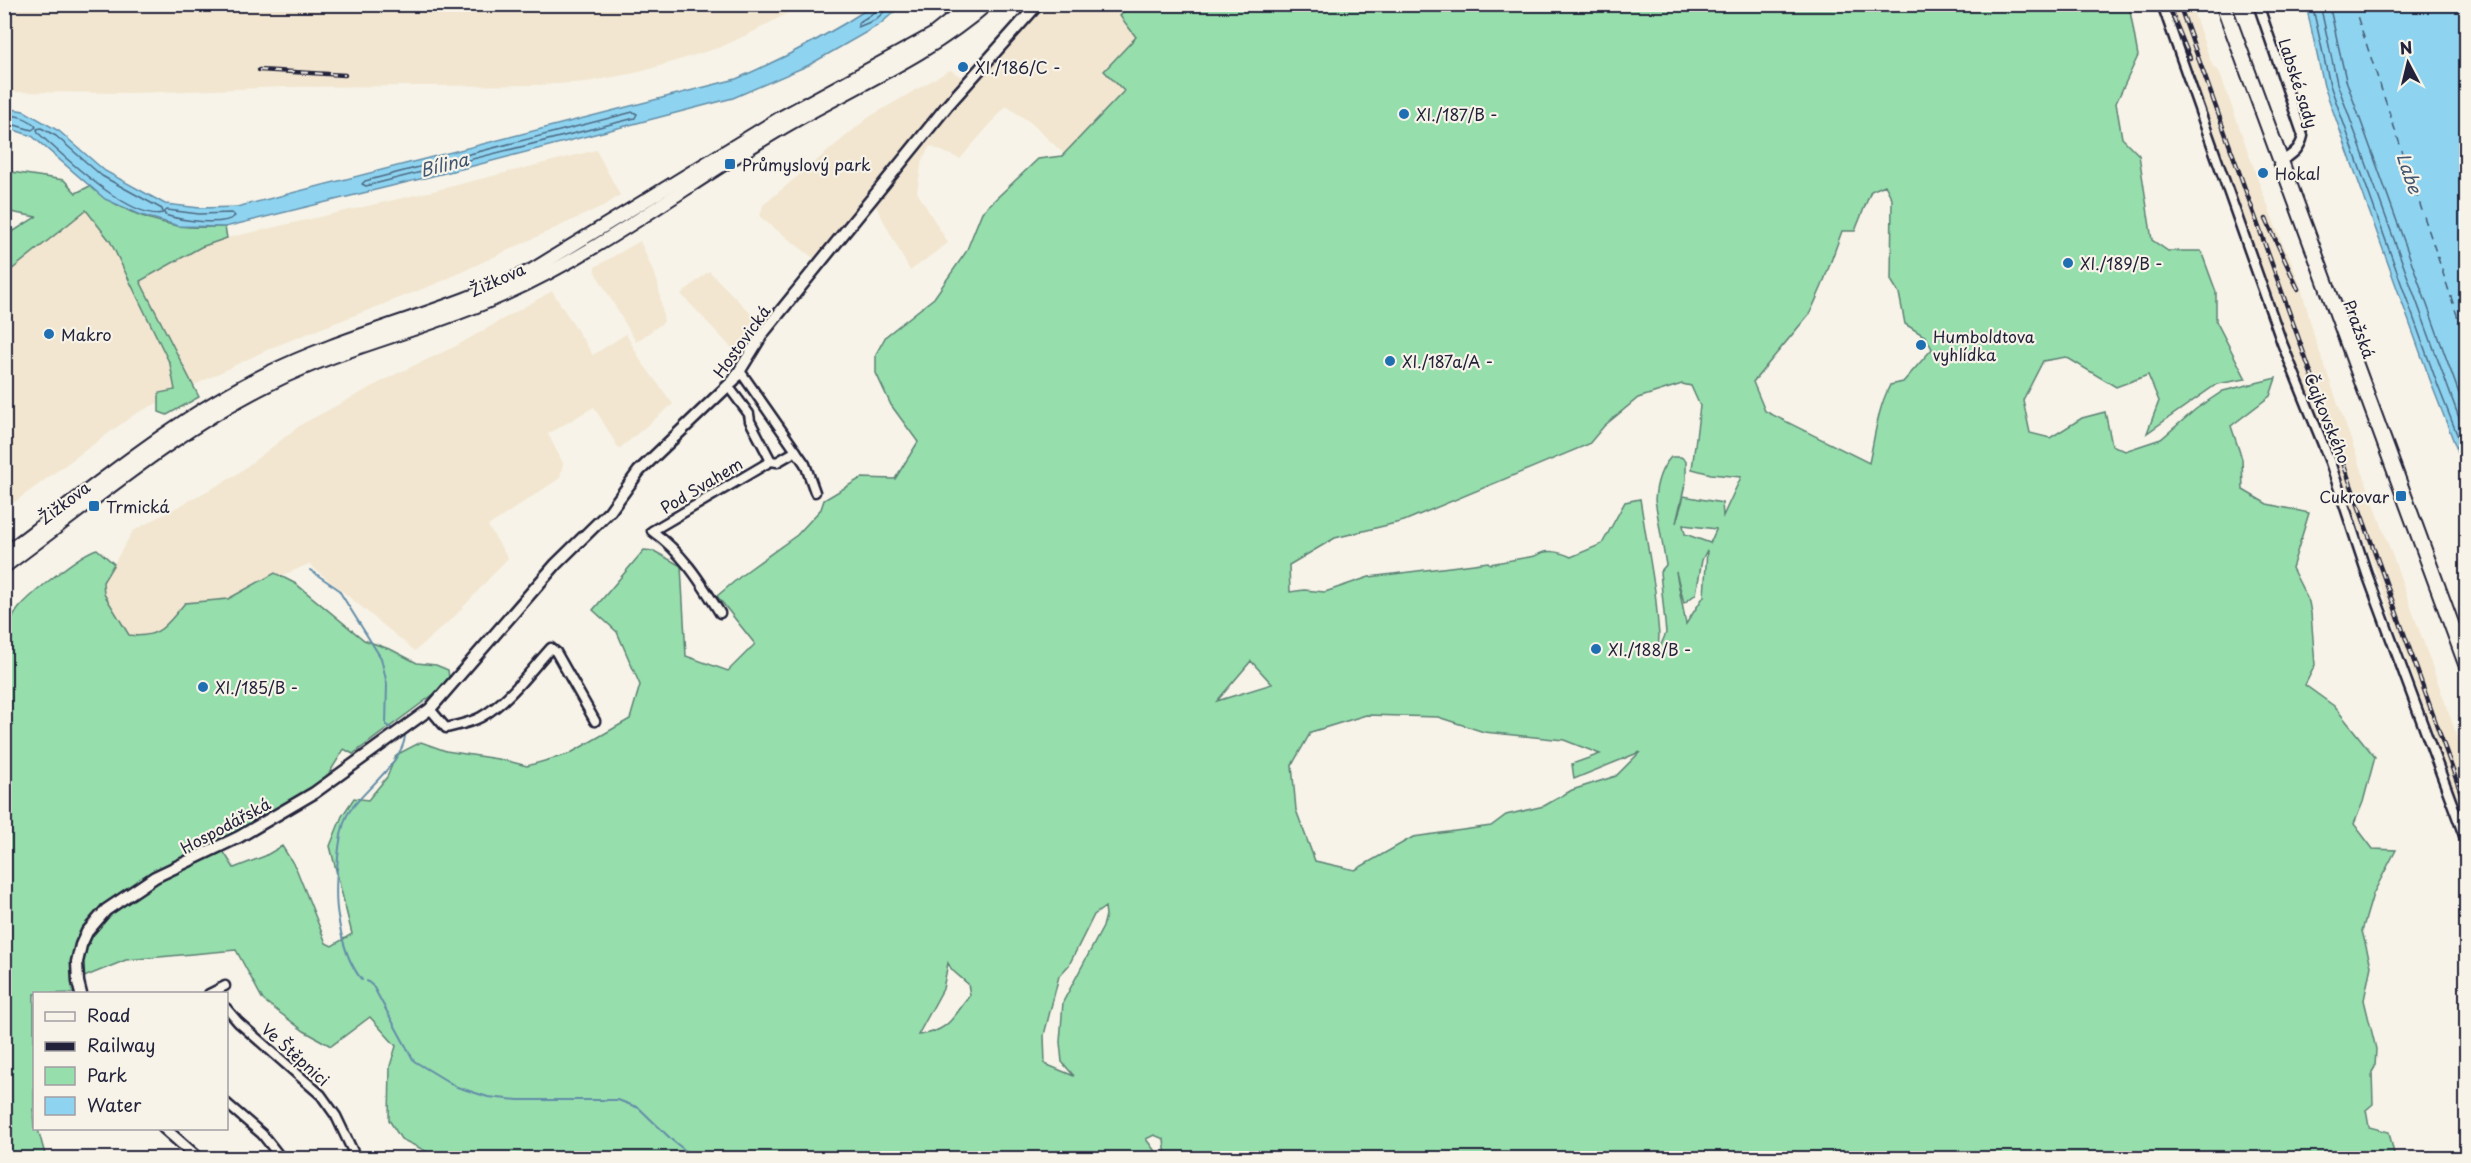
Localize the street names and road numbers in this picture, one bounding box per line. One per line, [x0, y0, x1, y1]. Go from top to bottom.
street label: Labské sady [2273, 35, 2325, 131]
street label: Žižkova [465, 256, 529, 302]
street label: Pražská [2338, 296, 2382, 362]
street label: Hostovická [707, 300, 775, 382]
street label: Čajkovského [2299, 369, 2357, 467]
street label: Pod Svahem [655, 451, 747, 519]
street label: Žižkova [33, 475, 95, 529]
street label: Hospodářská [176, 791, 274, 859]
street label: Ve Štěpnici [257, 1017, 335, 1091]

